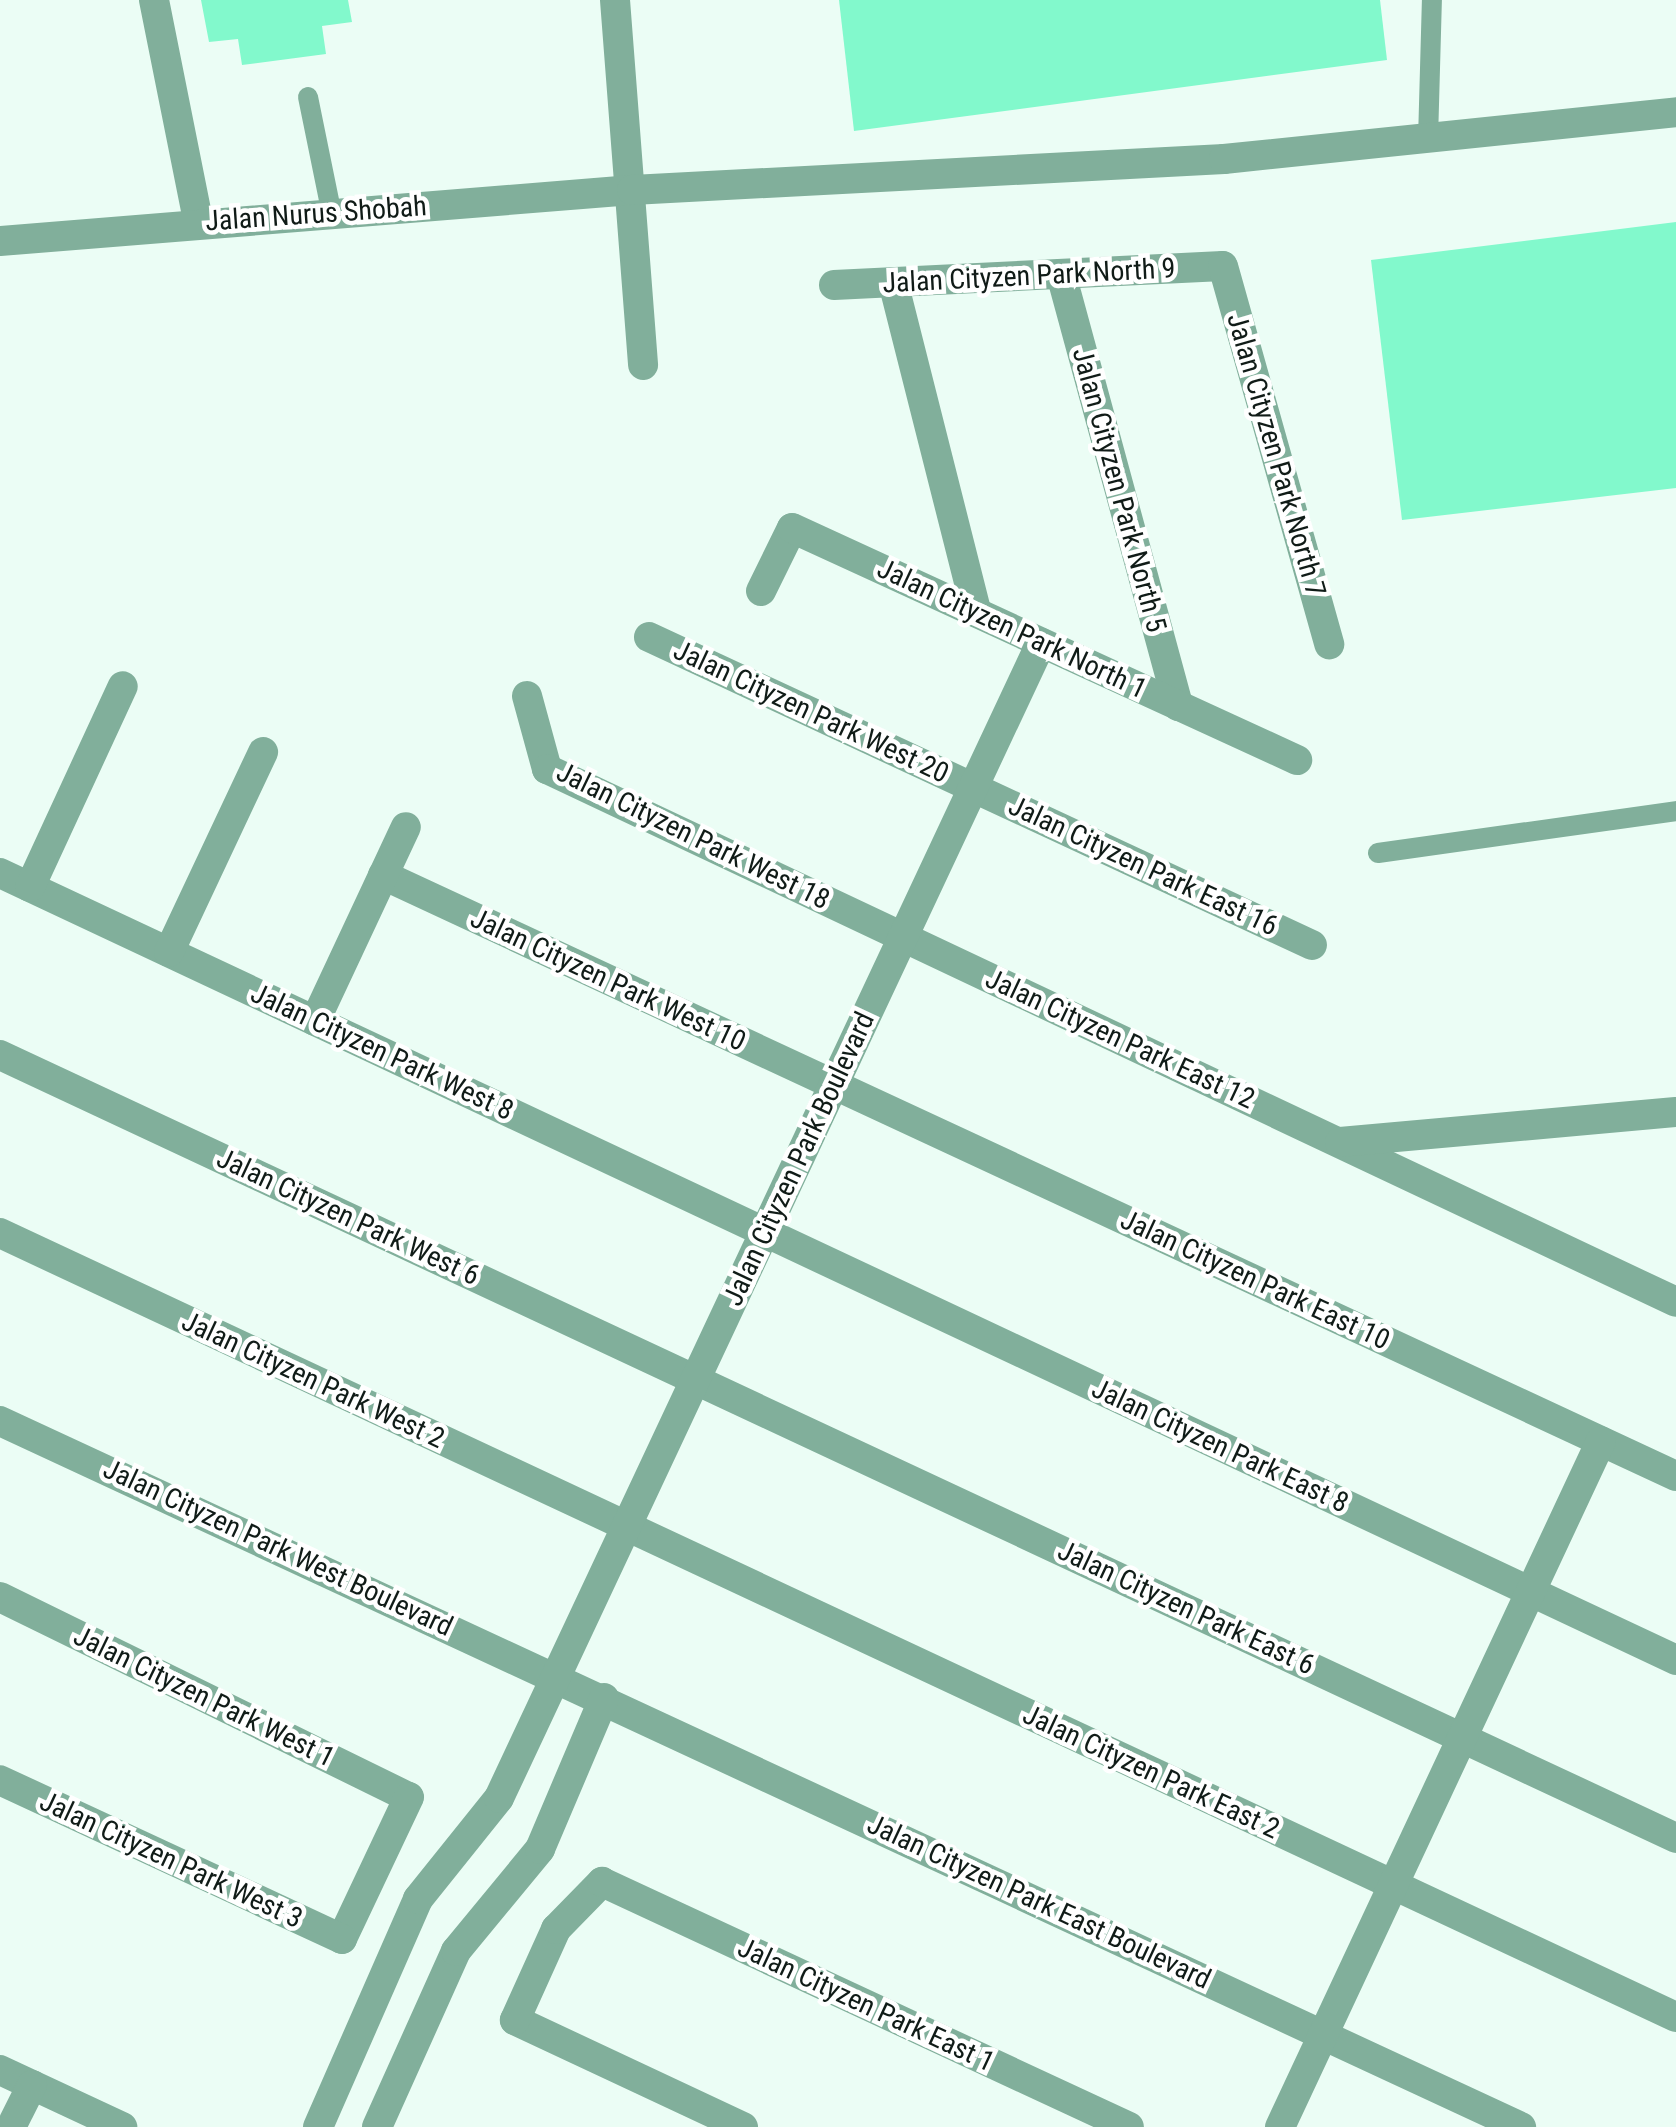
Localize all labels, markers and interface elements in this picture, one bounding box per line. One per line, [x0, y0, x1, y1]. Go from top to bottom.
street label: Jalan Nurus Shobah [204, 190, 428, 238]
street label: Jalan Cityzen Park North 9 [882, 252, 1176, 300]
street label: Jalan Cityzen Park North 7 [1219, 309, 1333, 601]
street label: Jalan Cityzen Park North 5 [1065, 344, 1173, 636]
street label: Jalan Cityzen Park North 1 [872, 552, 1152, 706]
street label: Jalan Cityzen Park West 20 [668, 633, 954, 791]
street label: Jalan Cityzen Park West 18 [551, 755, 835, 917]
street label: Jalan Cityzen Park East 16 [1003, 789, 1283, 943]
street label: Jalan Cityzen Park West 10 [465, 901, 751, 1059]
street label: Jalan Cityzen Park East 12 [980, 962, 1260, 1116]
street label: Jalan Cityzen Park West 8 [245, 976, 519, 1128]
street label: Jalan Cityzen Park Boulevard [716, 1007, 882, 1311]
street label: Jalan Cityzen Park West 6 [211, 1141, 485, 1293]
street label: Jalan Cityzen Park East 10 [1115, 1203, 1395, 1357]
street label: Jalan Cityzen Park West 2 [176, 1304, 450, 1456]
street label: Jalan Cityzen Park East 8 [1086, 1372, 1354, 1520]
street label: Jalan Cityzen Park West Boulevard [98, 1452, 458, 1644]
street label: Jalan Cityzen Park East 6 [1052, 1534, 1320, 1682]
street label: Jalan Cityzen Park West 1 [68, 1619, 340, 1775]
street label: Jalan Cityzen Park East 2 [1017, 1698, 1285, 1846]
street label: Jalan Cityzen Park West 3 [34, 1784, 308, 1936]
street label: Jalan Cityzen Park East Boulevard [862, 1808, 1216, 1996]
street label: Jalan Cityzen Park East 1 [732, 1931, 1000, 2079]

